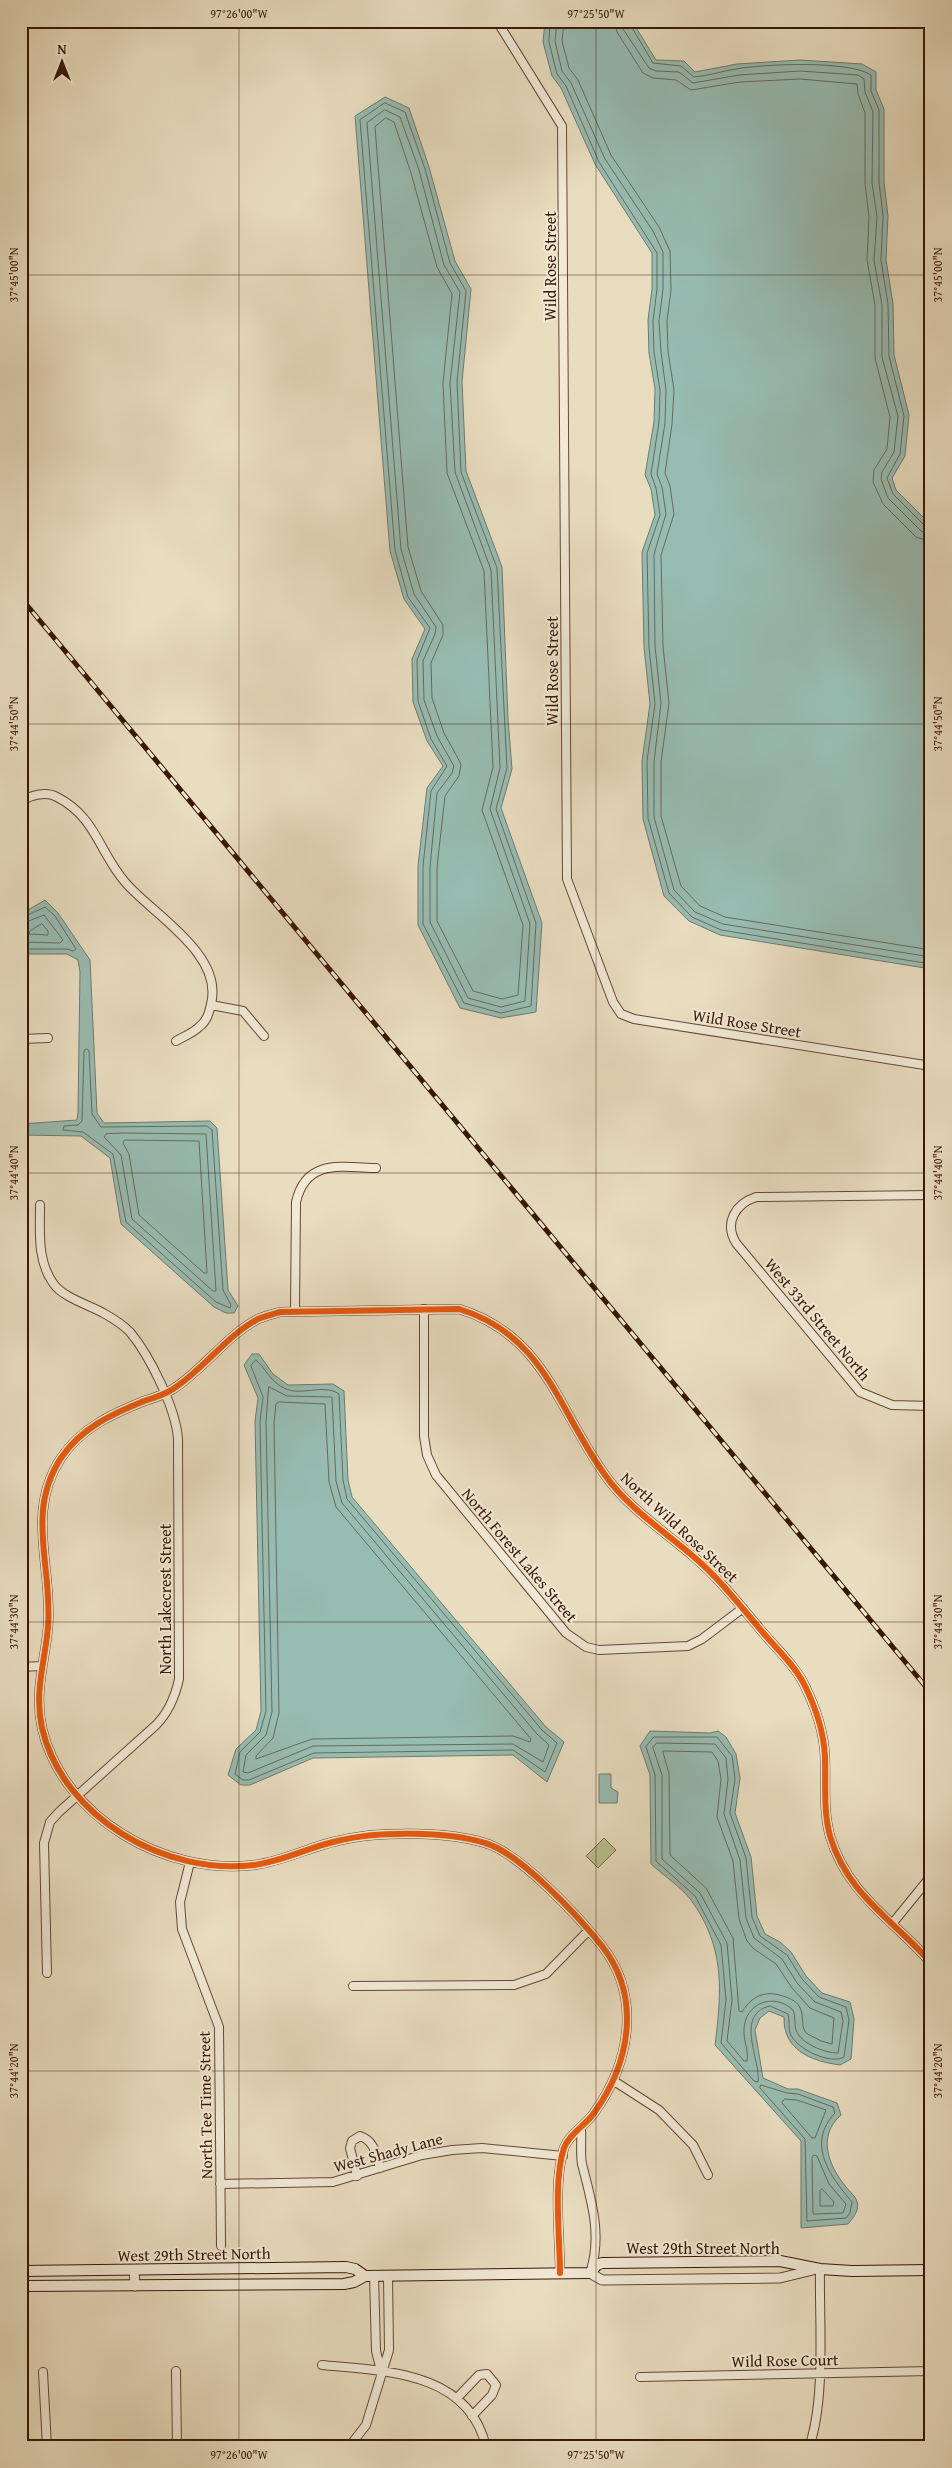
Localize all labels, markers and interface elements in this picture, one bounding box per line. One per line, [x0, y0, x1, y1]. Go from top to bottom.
text: 97°26'00"W [210, 5, 269, 22]
text: 97°25'50"W [567, 5, 626, 22]
north arrow [38, 38, 88, 88]
text: N [57, 39, 67, 59]
street label: Wild Rose Street [538, 211, 562, 321]
text: 37°45'00"N [5, 247, 22, 303]
text: 37°45'00"N [929, 247, 946, 303]
street label: Wild Rose Street [540, 616, 564, 726]
text: 37°44'50"N [5, 696, 22, 752]
text: 37°44'50"N [929, 696, 946, 752]
street label: Wild Rose Street [691, 1003, 803, 1044]
text: 37°44'40"N [5, 1145, 22, 1201]
text: 37°44'40"N [929, 1145, 946, 1201]
street label: West 33rd Street North [759, 1252, 877, 1386]
street label: North Wild Rose Street [616, 1466, 744, 1588]
street label: North Forest Lakes Street [456, 1483, 584, 1628]
street label: North Lakecrest Street [153, 1523, 177, 1675]
text: 37°44'30"N [5, 1594, 22, 1650]
text: 37°44'30"N [929, 1594, 946, 1650]
street label: North Tee Time Street [192, 2030, 218, 2179]
text: 37°44'20"N [5, 2043, 22, 2099]
text: 37°44'20"N [929, 2043, 946, 2099]
street label: West Shady Lane [331, 2126, 445, 2178]
street label: West 29th Street North [626, 2236, 780, 2260]
street label: West 29th Street North [117, 2241, 271, 2267]
street label: Wild Rose Court [731, 2347, 839, 2373]
text: 97°26'00"W [210, 2446, 269, 2463]
text: 97°25'50"W [567, 2446, 626, 2463]

